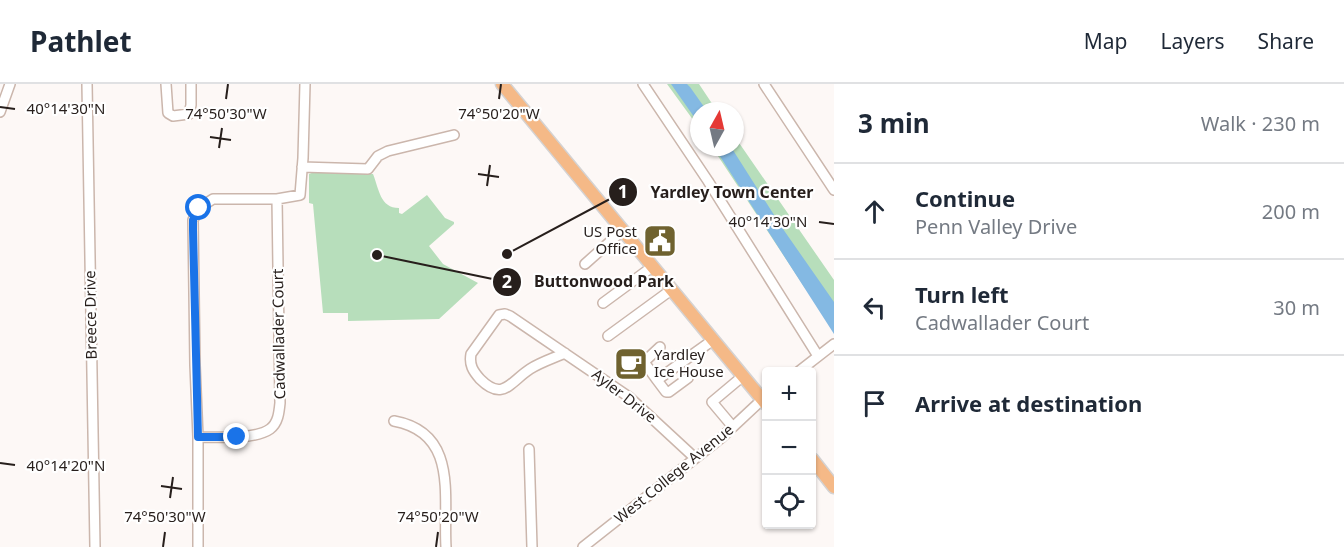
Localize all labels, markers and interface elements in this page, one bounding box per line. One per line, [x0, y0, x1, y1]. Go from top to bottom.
text: Pathlet [30, 22, 132, 60]
text: Map [1084, 27, 1128, 55]
text: Layers [1161, 27, 1225, 55]
text: Share [1258, 27, 1314, 55]
text: 40°14'30"N [27, 98, 105, 118]
north arrow [690, 102, 744, 156]
text: 74°50'30"W [185, 103, 267, 123]
text: 74°50'20"W [458, 103, 540, 123]
text: 3 min [858, 105, 930, 141]
text: Walk · 230 m [1201, 110, 1320, 137]
callout: Yardley Town Center [608, 175, 825, 209]
text: 1 [618, 179, 628, 203]
text: Yardley Town Center [651, 181, 813, 203]
text: Continue [915, 183, 1015, 213]
route start [185, 194, 211, 220]
icon: ahead [858, 195, 891, 228]
text: 200 m [1262, 198, 1320, 225]
text: 40°14'30"N [729, 211, 807, 231]
text: Penn Valley Drive [915, 213, 1077, 240]
place label: US Post Office [583, 221, 638, 258]
public building icon: US Post Office [642, 223, 678, 259]
callout: Buttonwood Park [492, 265, 686, 299]
street label: Cadwallader Court [267, 268, 289, 400]
text: 2 [502, 269, 512, 293]
street label: Breece Drive [79, 270, 101, 360]
text: Buttonwood Park [534, 270, 674, 292]
text: Turn left [915, 279, 1009, 309]
icon: left [858, 291, 891, 324]
text: 30 m [1273, 294, 1320, 321]
text: Cadwallader Court [915, 309, 1089, 336]
place label: Yardley Ice House [654, 344, 724, 381]
cafe icon: Yardley Ice House [613, 346, 649, 382]
street label: Ayler Drive [588, 364, 661, 427]
map controls [762, 367, 816, 529]
button: + [762, 367, 816, 421]
icon: arrive [858, 387, 891, 420]
text: Arrive at destination [915, 388, 1142, 418]
street label: West College Avenue [610, 419, 737, 527]
button: − [762, 421, 816, 475]
route end [223, 423, 249, 449]
text: 40°14'20"N [27, 455, 105, 475]
button: locate [762, 475, 816, 529]
text: 74°50'30"W [124, 506, 206, 526]
text: 74°50'20"W [397, 506, 479, 526]

